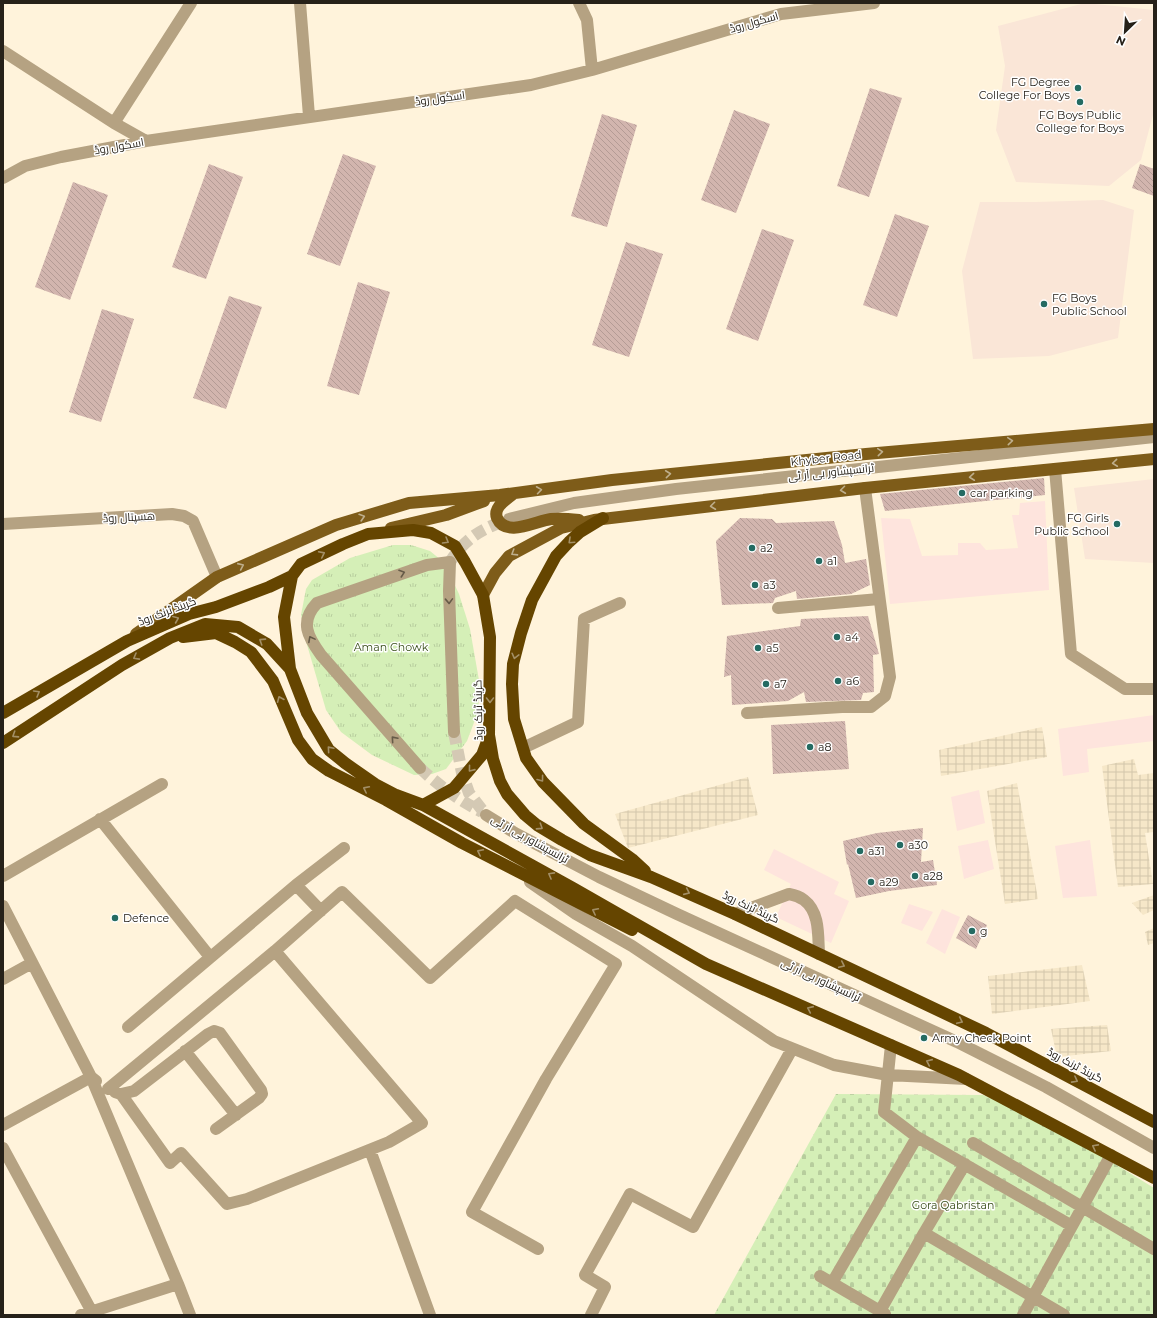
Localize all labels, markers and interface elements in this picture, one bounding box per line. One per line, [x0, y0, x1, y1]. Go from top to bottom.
street label: اسکول روڈ [728, 8, 780, 36]
north arrow [1105, 12, 1145, 52]
text: N [1114, 33, 1128, 49]
place label: FG Degree College For Boys [979, 75, 1071, 102]
marker: FG Degree College For Boys [1073, 83, 1083, 93]
street label: اسکول روڈ [414, 88, 466, 108]
marker: FG Boys Public College for Boys [1075, 97, 1085, 107]
place label: FG Boys Public College for Boys [1036, 108, 1125, 135]
street label: اسکول روڈ [93, 135, 145, 157]
place label: FG Boys Public School [1052, 291, 1127, 318]
marker: FG Boys Public School [1039, 299, 1049, 309]
one-way arrow [1007, 437, 1013, 446]
street label: Khyber Road [790, 447, 862, 469]
one-way arrow [877, 448, 883, 457]
one-way arrow [1112, 458, 1118, 467]
street label: ٹرانسپشاور بی آر ٹی [787, 461, 875, 483]
one-way arrow [665, 470, 671, 479]
one-way arrow [969, 472, 975, 481]
one-way arrow [535, 486, 542, 495]
one-way arrow [840, 486, 846, 495]
place label: car parking [970, 486, 1033, 500]
marker: car parking [957, 488, 967, 498]
one-way arrow [710, 501, 717, 510]
street label: ھسپتال روڈ [102, 509, 156, 525]
place label: FG Girls Public School [1034, 511, 1110, 538]
one-way arrow [358, 513, 365, 522]
marker: FG Girls Public School [1112, 519, 1122, 529]
one-way arrow [442, 536, 449, 544]
one-way arrow [568, 536, 576, 544]
place label: a2 [760, 541, 773, 555]
marker: a2 [747, 543, 757, 553]
one-way arrow [511, 548, 518, 556]
one-way arrow [318, 551, 326, 559]
place label: a1 [827, 554, 837, 568]
marker: a1 [814, 556, 824, 566]
one-way arrow [237, 563, 245, 571]
one-way arrow [398, 570, 405, 578]
place label: a3 [763, 578, 776, 592]
marker: a3 [750, 580, 760, 590]
street label: گرینڈ ٹرنک روڈ [136, 594, 198, 628]
one-way arrow [445, 598, 453, 604]
one-way arrow [172, 616, 179, 624]
place label: a4 [845, 630, 859, 644]
marker: a4 [832, 632, 842, 642]
one-way arrow [308, 636, 315, 643]
one-way arrow [259, 638, 266, 646]
park label: Aman Chowk [354, 640, 429, 654]
place label: a5 [766, 641, 779, 655]
marker: a5 [753, 643, 763, 653]
one-way arrow [133, 652, 140, 660]
one-way arrow [511, 652, 520, 659]
place label: a6 [846, 674, 859, 688]
marker: a6 [833, 676, 843, 686]
place label: a7 [774, 677, 787, 691]
street label: گرینڈ ٹرنک روڈ [470, 679, 486, 741]
marker: a7 [761, 679, 771, 689]
one-way arrow [33, 691, 40, 698]
one-way arrow [277, 696, 285, 703]
one-way arrow [486, 697, 494, 703]
one-way arrow [12, 730, 19, 738]
one-way arrow [392, 736, 399, 743]
place label: a8 [818, 740, 832, 754]
marker: a8 [805, 742, 815, 752]
one-way arrow [328, 747, 335, 754]
one-way arrow [468, 765, 475, 772]
one-way arrow [536, 775, 544, 782]
one-way arrow [362, 787, 370, 794]
street label: ٹرانسپشاور بی آر ٹی [489, 812, 571, 866]
one-way arrow [536, 822, 543, 829]
place label: a30 [908, 838, 928, 852]
marker: a30 [895, 840, 905, 850]
place label: a31 [868, 844, 885, 858]
marker: a31 [855, 846, 865, 856]
one-way arrow [476, 849, 484, 857]
place label: a28 [923, 869, 943, 883]
marker: a28 [910, 871, 920, 881]
one-way arrow [548, 873, 555, 880]
place label: a29 [879, 875, 899, 889]
marker: a29 [866, 877, 876, 887]
one-way arrow [682, 887, 690, 895]
street label: گرینڈ ٹرنک روڈ [720, 888, 782, 926]
one-way arrow [592, 908, 600, 916]
place label: Defence [123, 911, 170, 925]
marker: Defence [110, 913, 120, 923]
place label: g [980, 924, 988, 938]
marker: g [967, 926, 977, 936]
street label: ٹرانسپشاور بی آر ٹی [779, 955, 863, 1005]
one-way arrow [838, 960, 846, 968]
one-way arrow [807, 1006, 814, 1014]
one-way arrow [956, 1016, 963, 1024]
place label: Army Check Point [932, 1031, 1032, 1045]
marker: Army Check Point [919, 1033, 929, 1043]
street label: گرینڈ ٹرنک روڈ [1045, 1045, 1105, 1085]
one-way arrow [926, 1059, 934, 1067]
one-way arrow [1071, 1075, 1079, 1083]
one-way arrow [1092, 1144, 1099, 1151]
park label: Gora Qabristan [912, 1198, 994, 1212]

